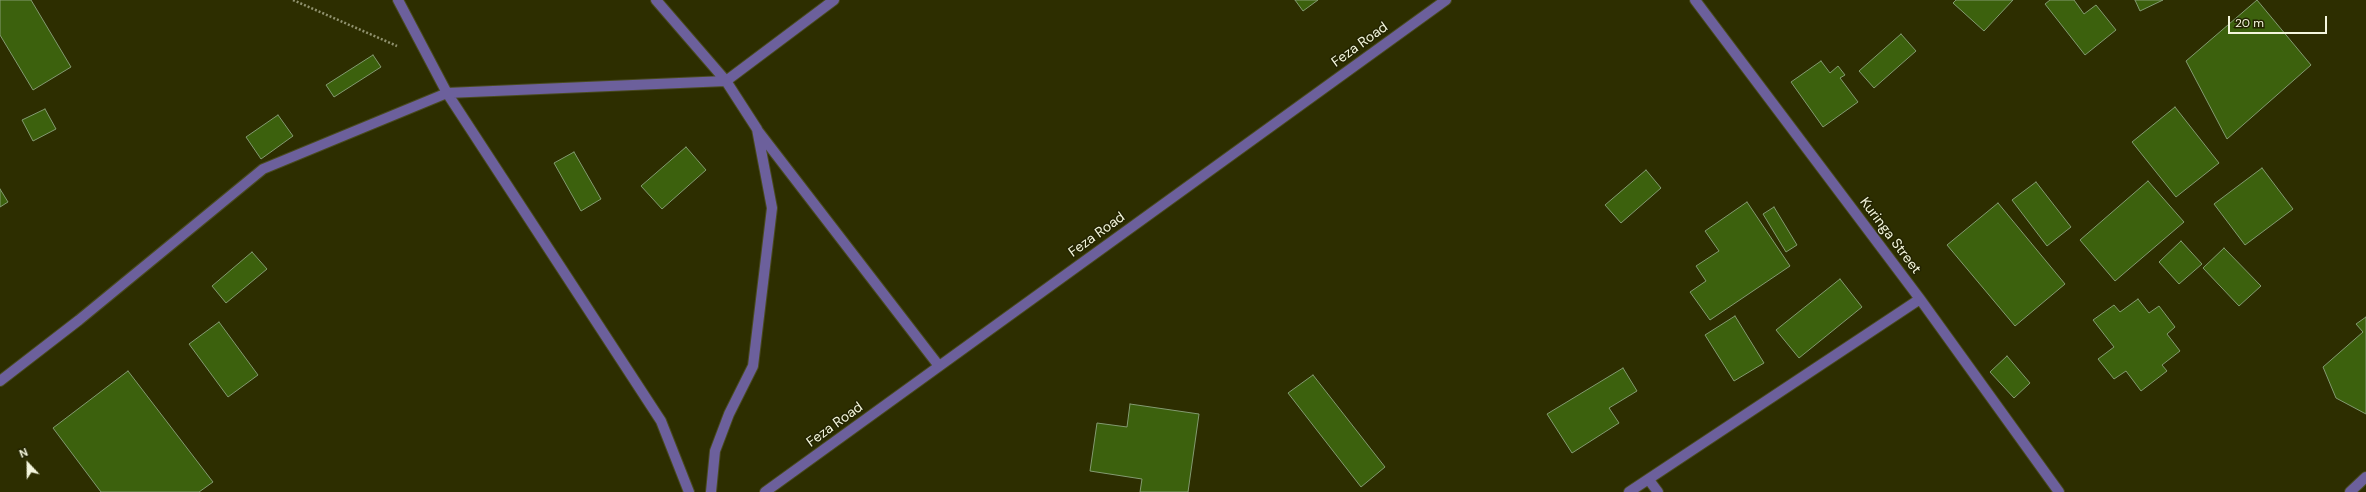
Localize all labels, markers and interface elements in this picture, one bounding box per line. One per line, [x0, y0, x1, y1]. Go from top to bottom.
scale bar [2230, 8, 2329, 34]
text: 20 m [2235, 15, 2264, 31]
street label: Feza Road [1329, 19, 1391, 71]
street label: Kuringa Street [1856, 194, 1924, 278]
street label: Feza Road [1066, 209, 1128, 261]
street label: Feza Road [804, 399, 866, 451]
north arrow [8, 444, 48, 484]
text: N [17, 445, 30, 461]

